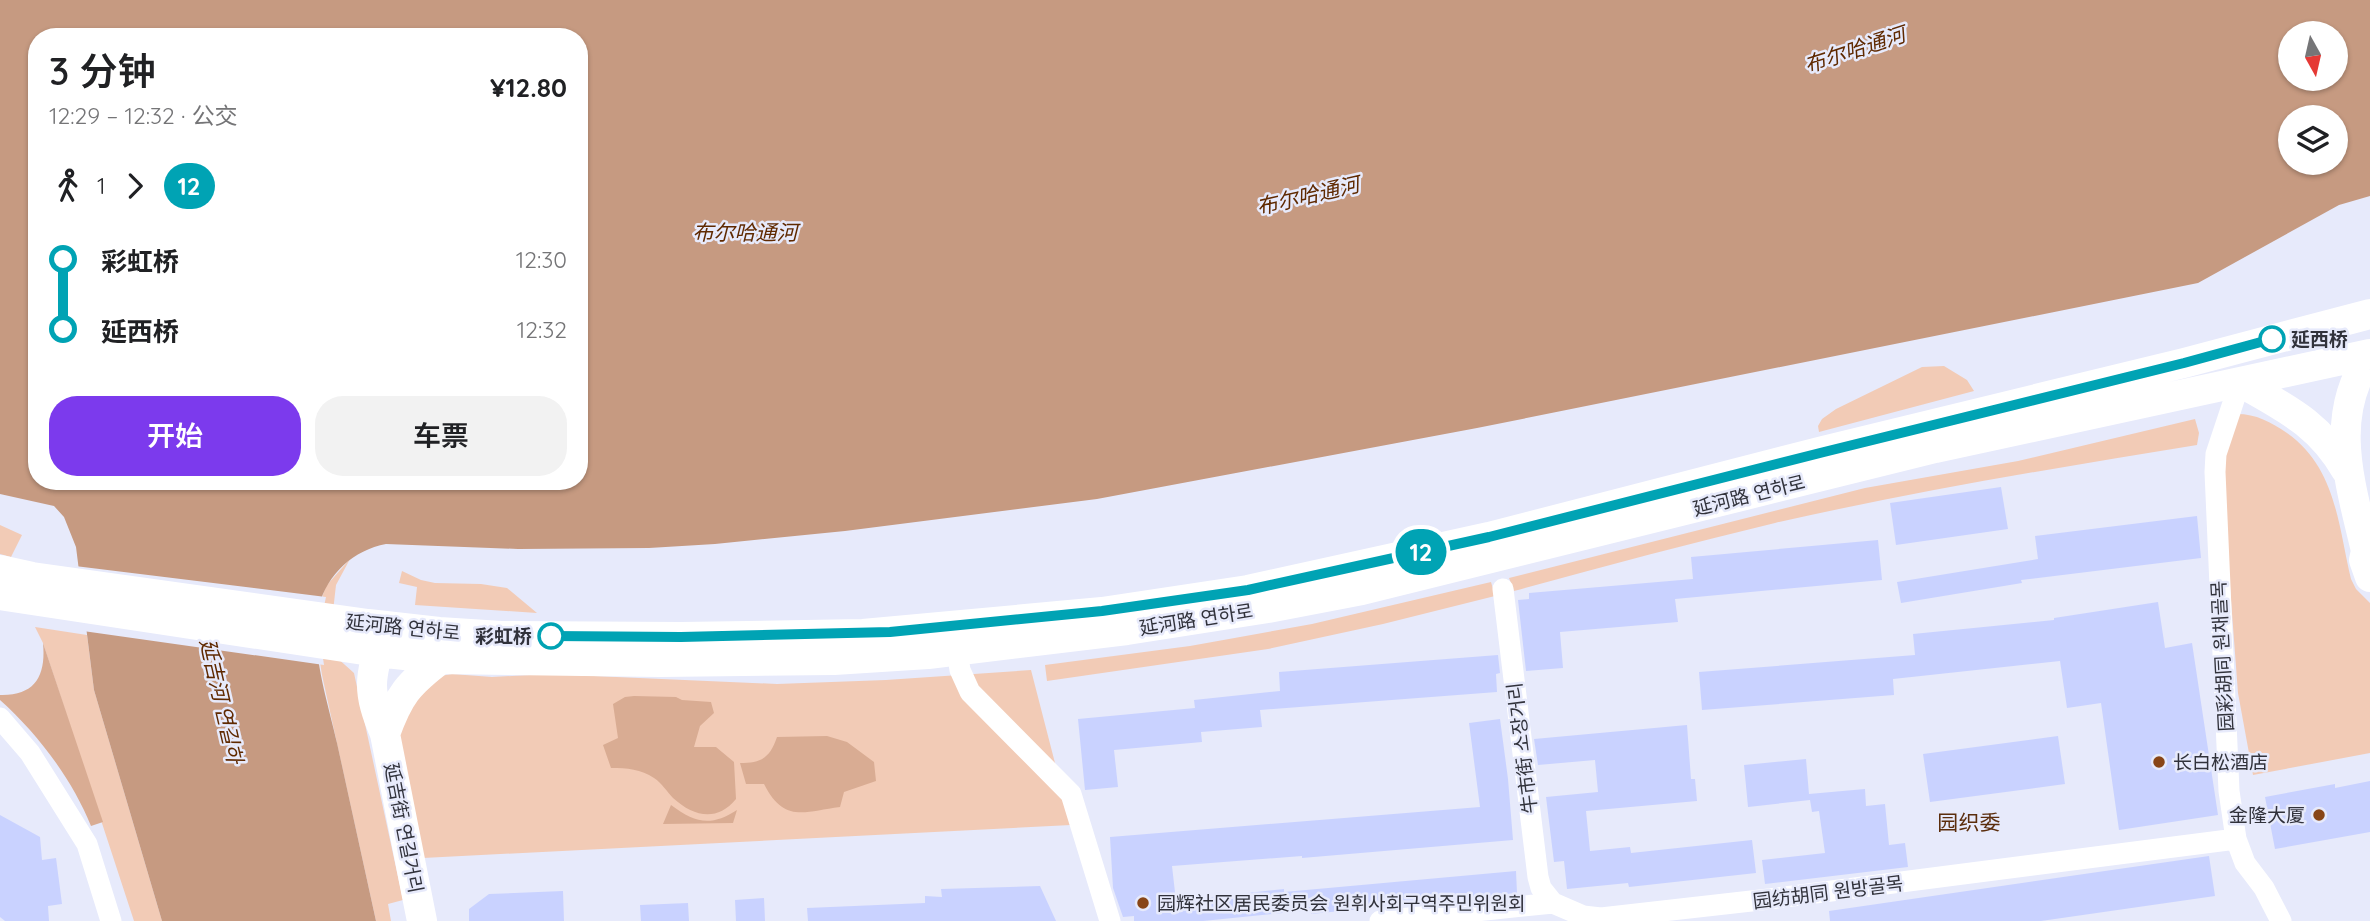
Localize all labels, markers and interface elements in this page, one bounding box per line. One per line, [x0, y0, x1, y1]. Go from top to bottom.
water label: 布尔哈通河 [1801, 19, 1912, 78]
north arrow [2278, 21, 2348, 91]
map controls [2278, 21, 2348, 175]
text: 3 分钟 [49, 47, 156, 95]
text: ¥12.80 [490, 71, 567, 104]
text: 12:29 – 12:32 · 公交 [49, 101, 238, 130]
button: layers [2278, 105, 2348, 175]
icon: walk [49, 167, 87, 205]
icon: forward [116, 167, 154, 205]
water label: 布尔哈通河 [1254, 170, 1366, 220]
text: 1 [97, 171, 106, 200]
text: 12 [178, 171, 201, 201]
water label: 布尔哈通河 [693, 219, 801, 245]
text: 彩虹桥 [101, 245, 179, 278]
text: 12:30 [516, 245, 567, 274]
text: 延西桥 [101, 315, 179, 348]
text: 12:32 [517, 315, 567, 344]
marker: 延西桥 [2259, 326, 2285, 352]
place label: 延西桥 [2291, 327, 2348, 351]
button: 开始 [49, 396, 301, 476]
button: 车票 [315, 396, 567, 476]
street label: 延河路 연하로 [1690, 469, 1808, 521]
line badge: 12 [1390, 529, 1452, 575]
text: 12 [1410, 537, 1433, 567]
street label: 园彩胡同 원채골목 [2206, 580, 2238, 732]
street label: 延河路 연하로 [1138, 598, 1254, 640]
street label: 延河路 연하로 [345, 609, 461, 645]
marker: 彩虹桥 [538, 623, 564, 649]
place label: 彩虹桥 [475, 624, 532, 648]
water label: 延吉河 연길하 [195, 636, 249, 768]
street label: 牛市街 소장거리 [1502, 681, 1542, 815]
place label: 长白松酒店 [2173, 750, 2268, 774]
marker: 长白松酒店 [2151, 754, 2167, 770]
street label: 延吉街 연길거리 [380, 761, 428, 895]
place label: 金隆大厦 [2229, 803, 2305, 827]
marker: 金隆大厦 [2311, 807, 2327, 823]
district label: 园织委 [1938, 809, 2001, 835]
street label: 园纺胡同 원방골목 [1752, 871, 1904, 913]
place label: 园辉社区居民委员会 원휘사회구역주민위원회 [1157, 891, 1525, 915]
marker: 园辉社区居民委员会 원휘사회구역주민위원회 [1135, 895, 1151, 911]

